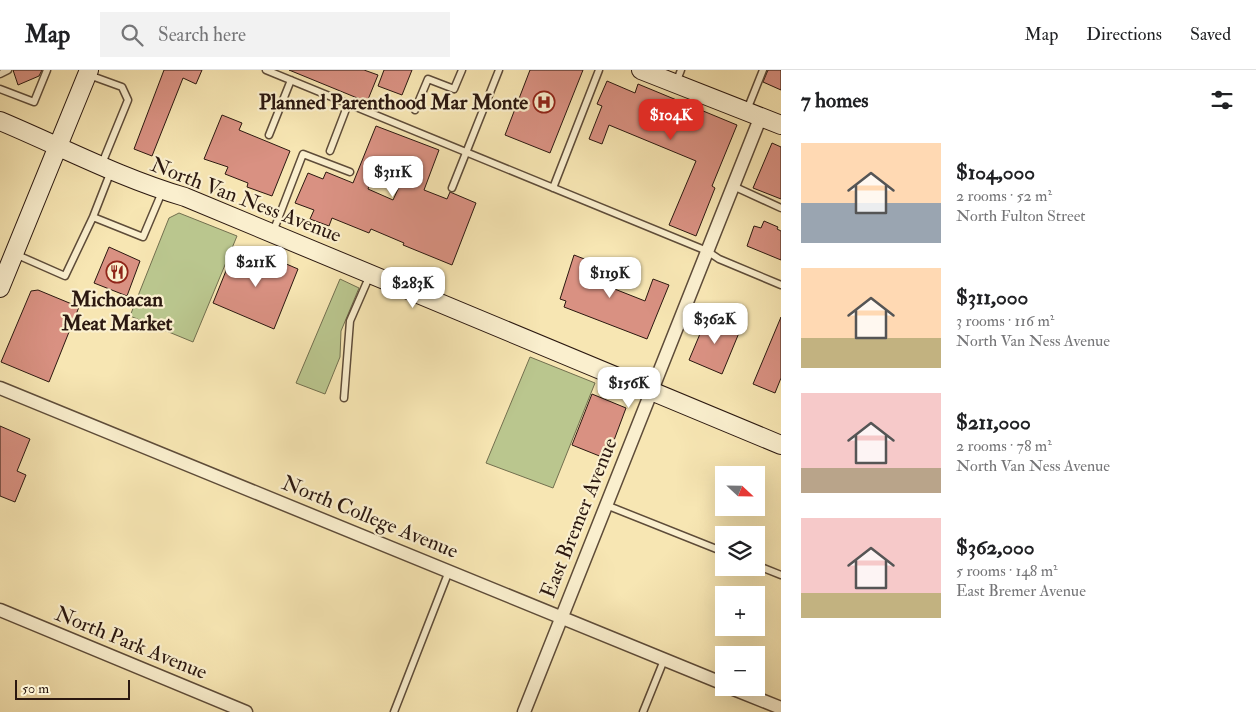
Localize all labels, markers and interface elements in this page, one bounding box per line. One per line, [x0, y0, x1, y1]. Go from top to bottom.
search box [100, 12, 450, 57]
text: Map [25, 19, 70, 50]
icon: search [118, 21, 146, 49]
text: Search here [158, 23, 246, 47]
text: Map [1025, 23, 1058, 46]
text: Directions [1086, 23, 1162, 46]
text: Saved [1190, 23, 1231, 46]
icon: filters [1208, 86, 1236, 114]
text: 7 homes [801, 87, 868, 114]
place label: Planned Parenthood Mar Monte [259, 89, 528, 116]
hospital icon: Planned Parenthood Mar Monte [532, 90, 556, 114]
pin: $104K [636, 98, 706, 141]
text: $104K [650, 105, 692, 125]
street label: North Van Ness Avenue [147, 151, 345, 249]
pin: $311K [358, 156, 428, 198]
text: $104,000 [956, 159, 1035, 186]
text: $311K [374, 162, 412, 182]
icon: home [841, 163, 901, 223]
text: 2 rooms · 52 m² [956, 186, 1052, 206]
text: North Fulton Street [956, 206, 1086, 226]
pin: $211K [221, 246, 291, 288]
text: $211K [236, 252, 276, 272]
pin: $119K [575, 256, 645, 299]
restaurant icon: Michoacan Meat Market [105, 260, 129, 284]
text: $119K [590, 263, 630, 283]
pin: $283K [378, 266, 448, 309]
text: $283K [392, 273, 434, 293]
text: $311,000 [956, 284, 1028, 311]
place label: Michoacan Meat Market [61, 286, 172, 337]
icon: home [841, 288, 901, 348]
pin: $362K [680, 302, 750, 345]
text: $362K [694, 309, 736, 329]
text: 3 rooms · 116 m² [956, 311, 1054, 331]
text: North Van Ness Avenue [956, 331, 1110, 351]
pin: $156K [594, 366, 664, 409]
text: $156K [609, 373, 649, 393]
text: $211,000 [956, 409, 1031, 436]
icon: home [841, 413, 901, 473]
street label: East Bremer Avenue [535, 434, 624, 602]
text: 2 rooms · 78 m² [956, 436, 1052, 456]
text: North Van Ness Avenue [956, 456, 1110, 476]
north arrow [715, 466, 765, 516]
map controls [715, 466, 765, 696]
street label: North College Avenue [278, 469, 462, 565]
button: layers [715, 526, 765, 576]
text: $362,000 [956, 534, 1034, 561]
icon: home [841, 538, 901, 598]
text: 5 rooms · 148 m² [956, 561, 1058, 581]
text: East Bremer Avenue [956, 581, 1086, 601]
button: + [715, 586, 765, 636]
street label: North Park Avenue [51, 600, 211, 686]
button: − [715, 646, 765, 696]
scale bar [15, 677, 130, 700]
text: 50 m [22, 680, 49, 697]

